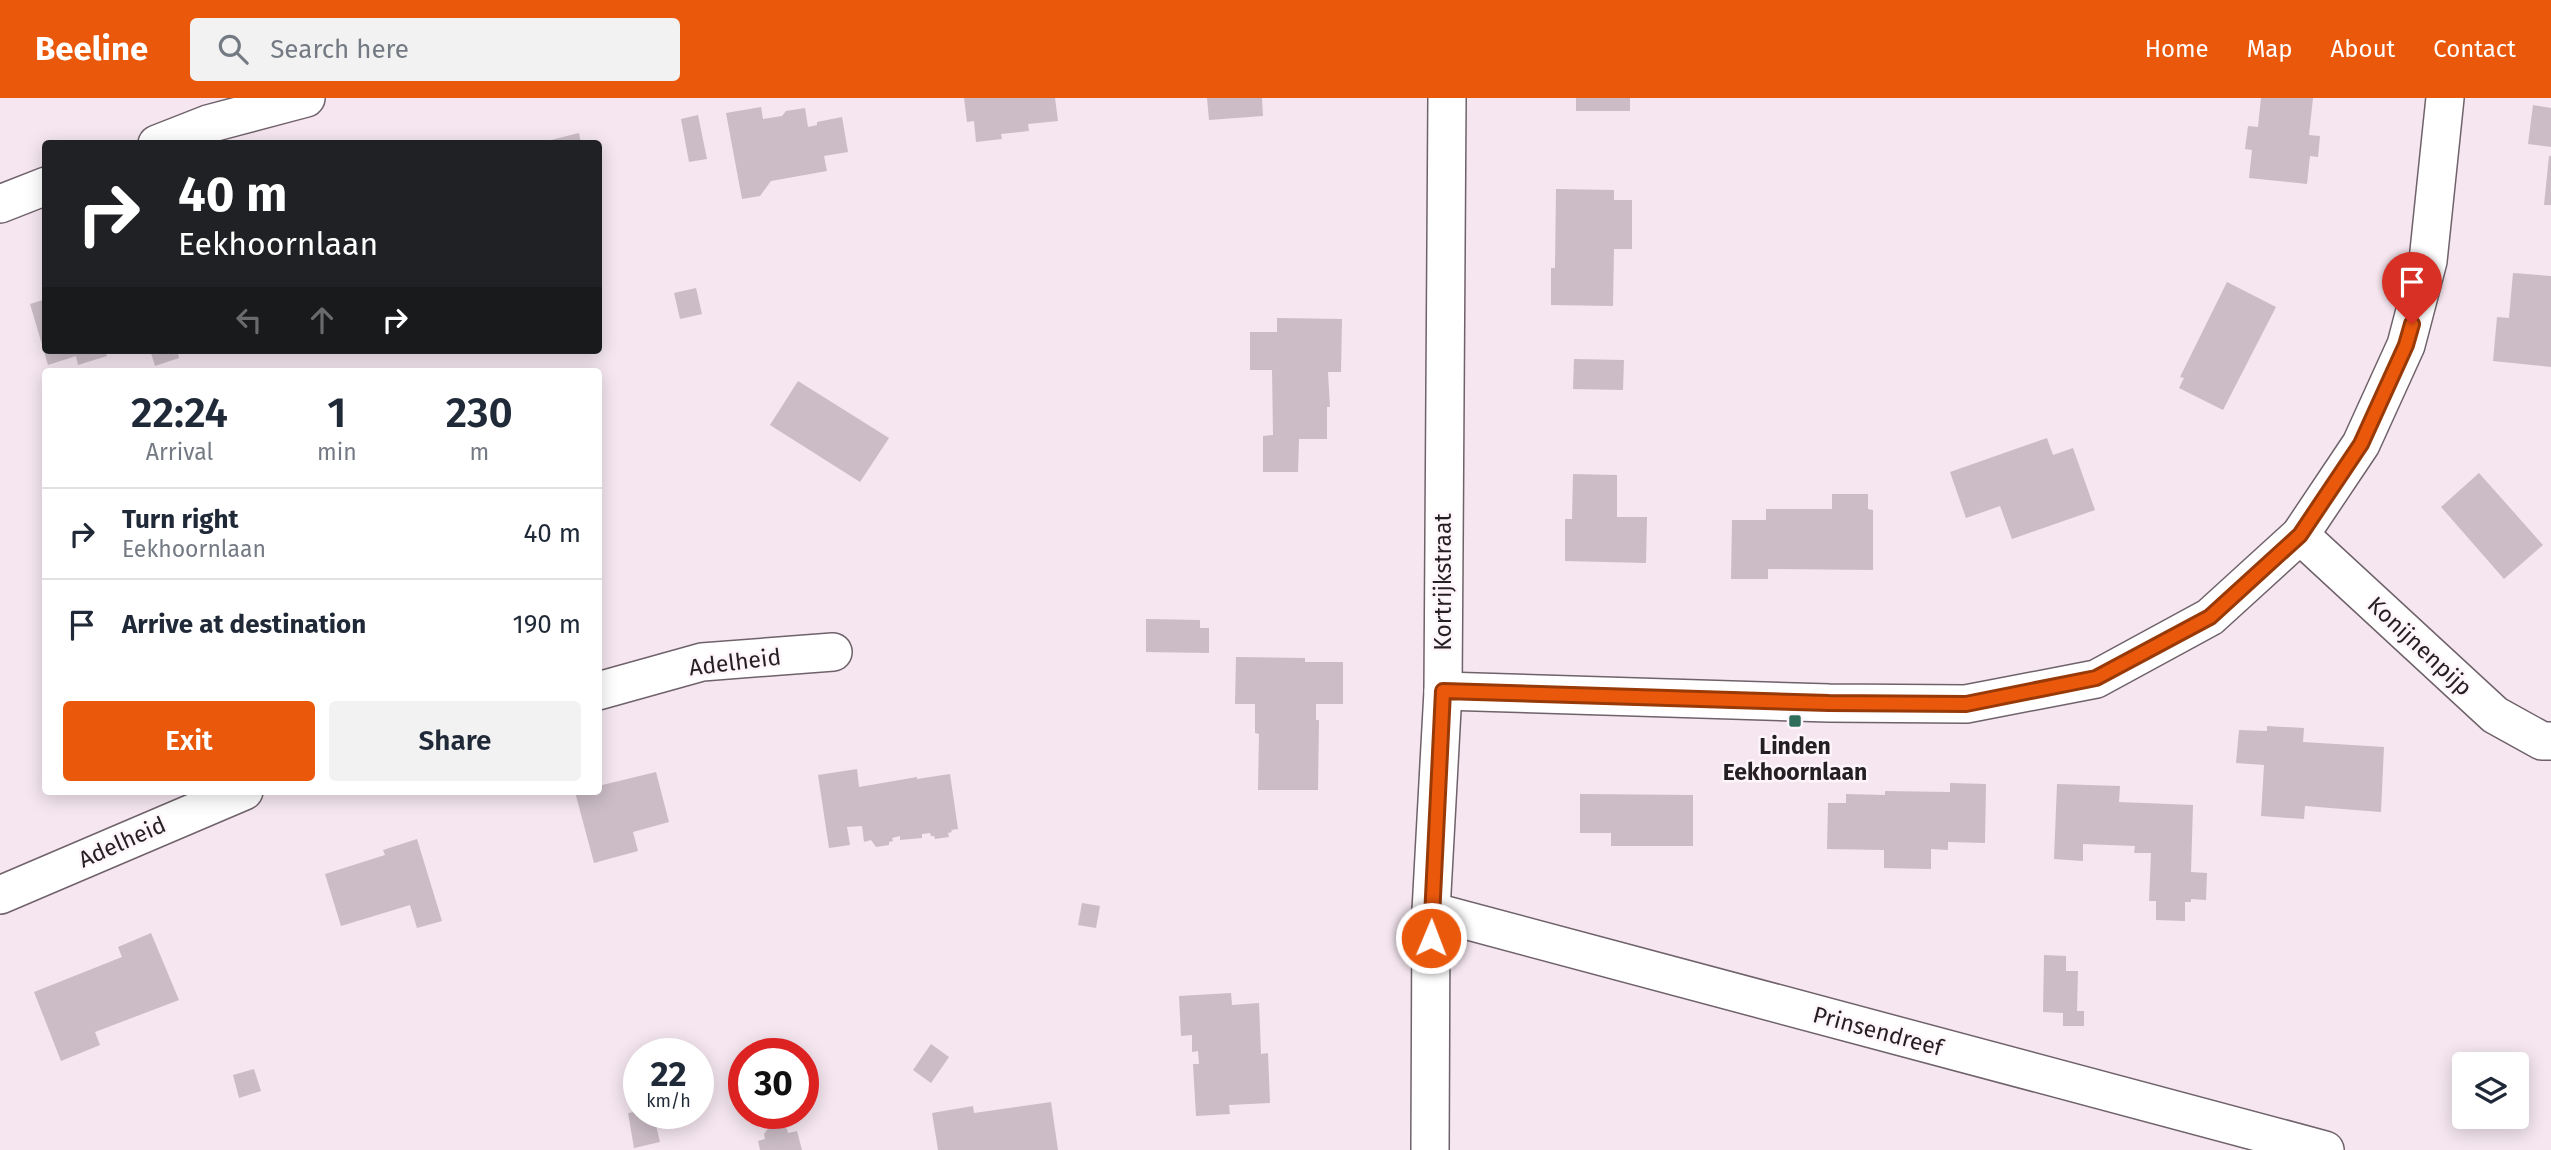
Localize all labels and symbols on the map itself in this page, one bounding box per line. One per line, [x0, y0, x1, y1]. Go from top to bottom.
pin [2382, 252, 2442, 324]
street label: Kortrijkstraat [1429, 512, 1457, 651]
street label: Konijnenpijp [2362, 590, 2478, 702]
street label: Adelheid [687, 642, 783, 682]
marker: Linden Eekhoornlaan [1787, 713, 1803, 729]
place label: Linden Eekhoornlaan [1723, 732, 1867, 786]
street label: Adelheid [74, 810, 170, 874]
position arrow [1394, 901, 1468, 975]
street label: Prinsendreef [1810, 1000, 1948, 1062]
speed limit sign: 30 [728, 1038, 819, 1129]

